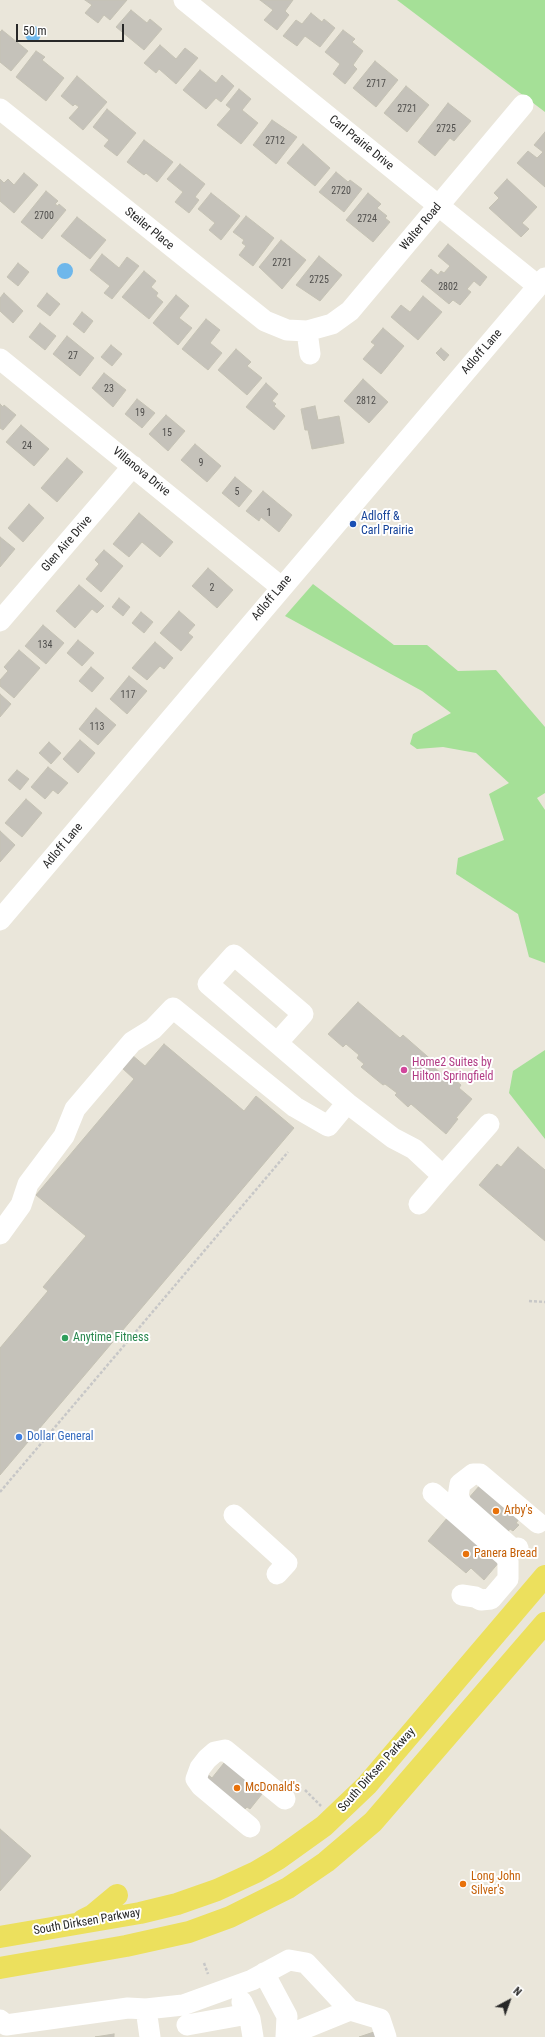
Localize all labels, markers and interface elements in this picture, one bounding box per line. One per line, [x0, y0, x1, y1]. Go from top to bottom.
scale bar [18, 16, 126, 42]
text: 50 m [23, 24, 47, 38]
house number: 2717 [366, 78, 386, 90]
house number: 2721 [397, 103, 417, 115]
street label: Carl Prairie Drive [326, 113, 396, 173]
house number: 2725 [436, 123, 456, 135]
house number: 2712 [265, 135, 285, 147]
house number: 2720 [331, 185, 351, 197]
street label: Walter Road [397, 200, 445, 254]
street label: Steiler Place [121, 205, 177, 253]
house number: 2700 [34, 210, 54, 222]
house number: 2724 [357, 213, 377, 225]
house number: 2721 [272, 257, 292, 269]
house number: 2725 [309, 274, 329, 286]
house number: 2802 [438, 281, 458, 293]
street label: Adloff Lane [459, 327, 505, 377]
house number: 27 [68, 350, 78, 362]
house number: 23 [104, 383, 114, 395]
house number: 2812 [356, 395, 376, 407]
house number: 19 [135, 407, 145, 419]
house number: 15 [162, 427, 172, 439]
house number: 24 [22, 440, 32, 452]
street label: Villanova Drive [109, 444, 173, 500]
house number: 9 [199, 457, 203, 469]
house number: 5 [235, 486, 239, 498]
house number: 1 [267, 507, 271, 519]
place label: Adloff & Carl Prairie [361, 510, 413, 538]
street label: Glen Aire Drive [39, 513, 95, 575]
marker: Adloff & Carl Prairie [348, 519, 358, 529]
street label: Adloff Lane [249, 572, 295, 624]
house number: 2 [210, 582, 214, 594]
house number: 134 [38, 639, 52, 651]
house number: 117 [121, 689, 135, 701]
house number: 113 [90, 721, 104, 733]
street label: Adloff Lane [40, 820, 86, 872]
place label: Home2 Suites by Hilton Springfield [412, 1056, 493, 1084]
marker: Home2 Suites by Hilton Springfield [399, 1065, 409, 1075]
place label: Anytime Fitness [73, 1331, 149, 1345]
marker: Anytime Fitness [60, 1333, 70, 1343]
place label: Dollar General [27, 1430, 94, 1444]
marker: Dollar General [14, 1432, 24, 1442]
place label: Arby's [504, 1504, 533, 1518]
marker: Arby's [491, 1506, 501, 1516]
place label: Panera Bread [474, 1547, 537, 1561]
marker: Panera Bread [461, 1549, 471, 1559]
street label: South Dirksen Parkway [335, 1725, 419, 1815]
place label: McDonald's [245, 1781, 300, 1795]
marker: McDonald's [232, 1783, 242, 1793]
place label: Long John Silver's [471, 1870, 521, 1898]
marker: Long John Silver's [458, 1879, 468, 1889]
street label: South Dirksen Parkway [32, 1906, 142, 1938]
north arrow [489, 1981, 529, 2021]
text: N [510, 1984, 524, 1999]

